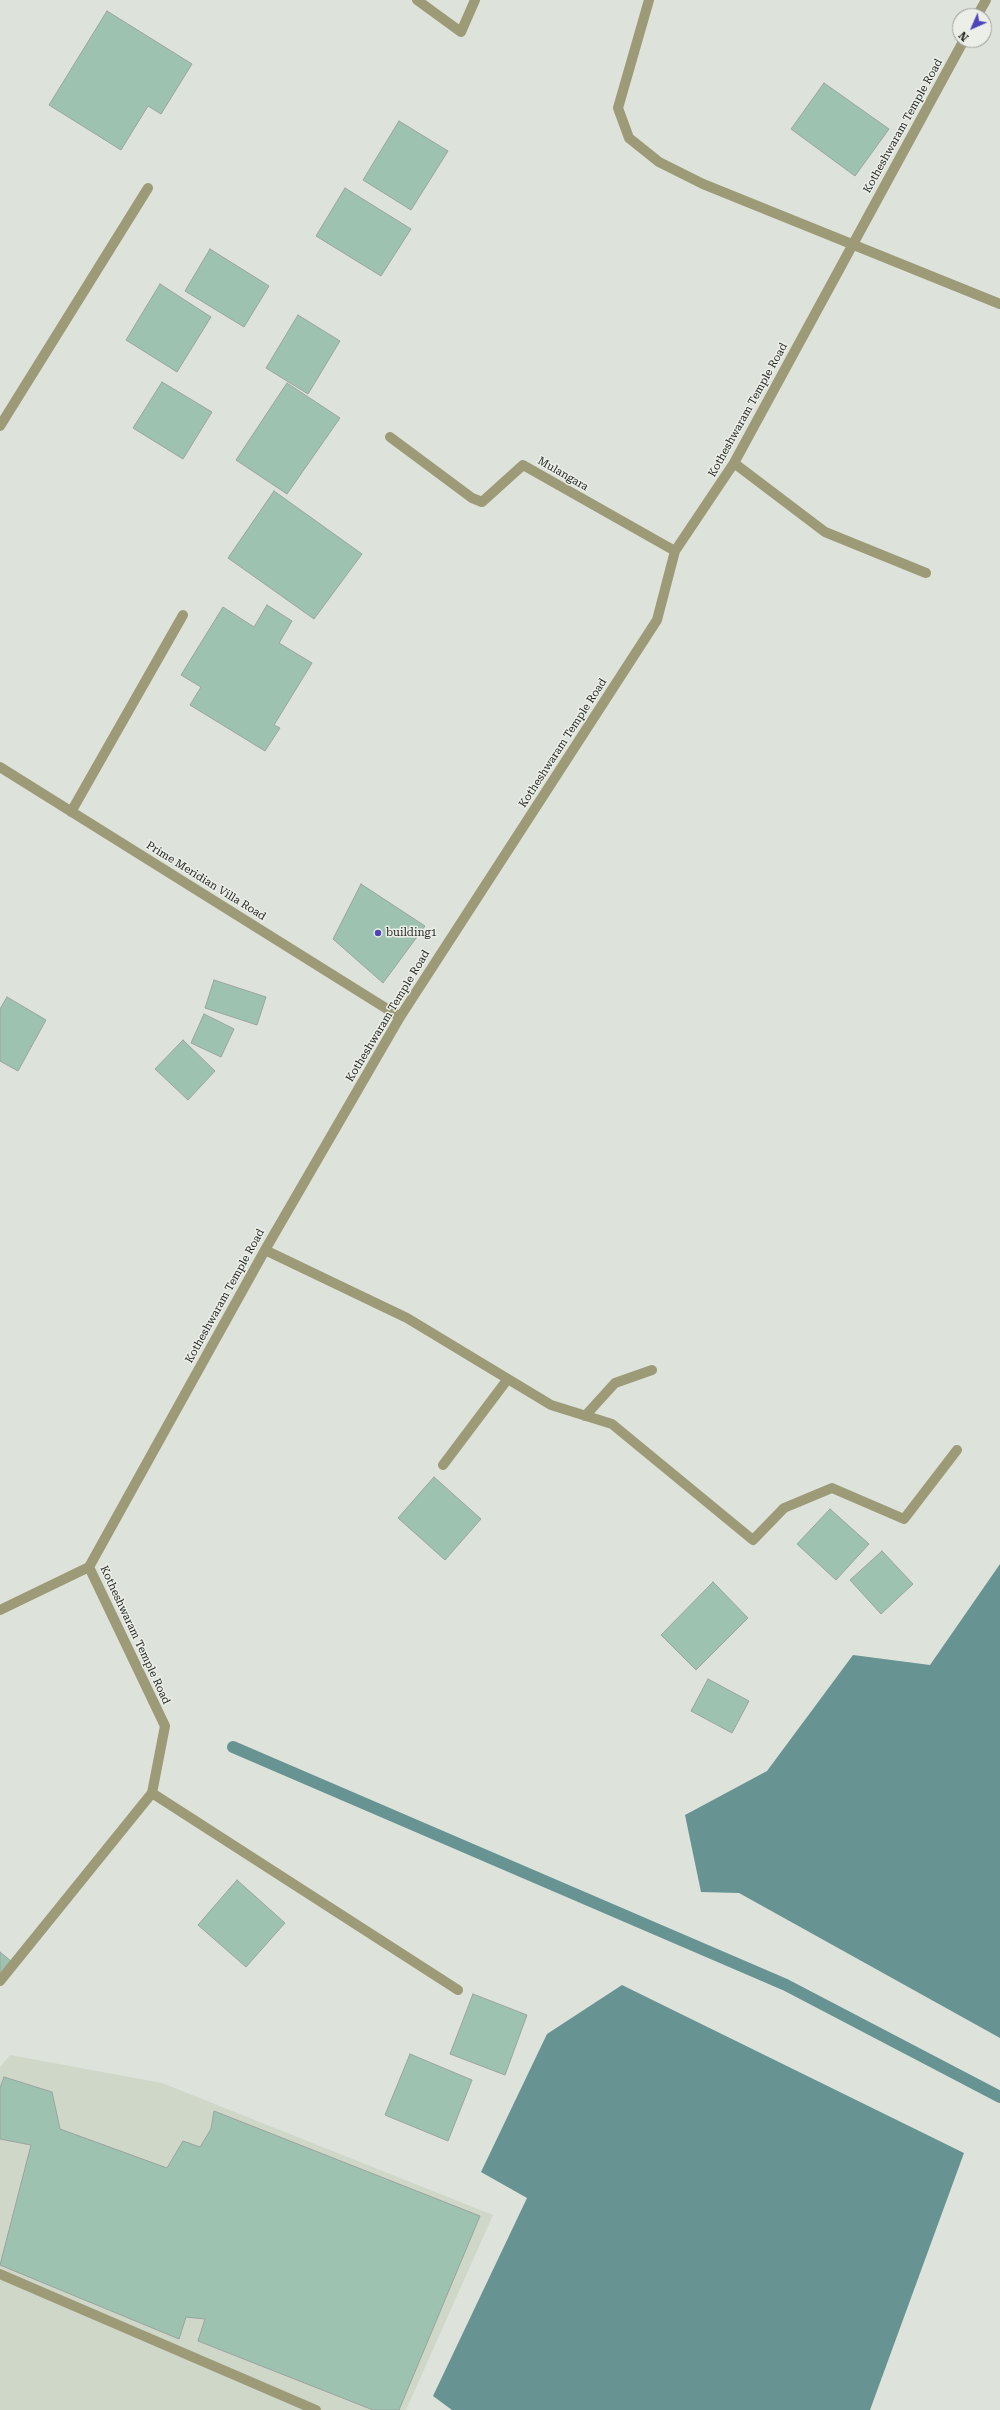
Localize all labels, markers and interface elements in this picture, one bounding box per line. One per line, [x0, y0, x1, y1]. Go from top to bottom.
north arrow [952, 8, 992, 48]
text: N [956, 29, 971, 44]
street label: Kotheshwaram Temple Road [861, 57, 945, 195]
street label: Kotheshwaram Temple Road [706, 341, 790, 479]
street label: Mulangara [535, 454, 591, 494]
street label: Kotheshwaram Temple Road [516, 676, 610, 810]
street label: Prime Meridian Villa Road [144, 839, 268, 923]
place label: building1 [386, 926, 437, 940]
marker: building1 [373, 928, 383, 938]
street label: Kotheshwaram Temple Road [343, 948, 433, 1084]
street label: Kotheshwaram Temple Road [183, 1227, 267, 1365]
street label: Kotheshwaram Temple Road [97, 1564, 173, 1706]

